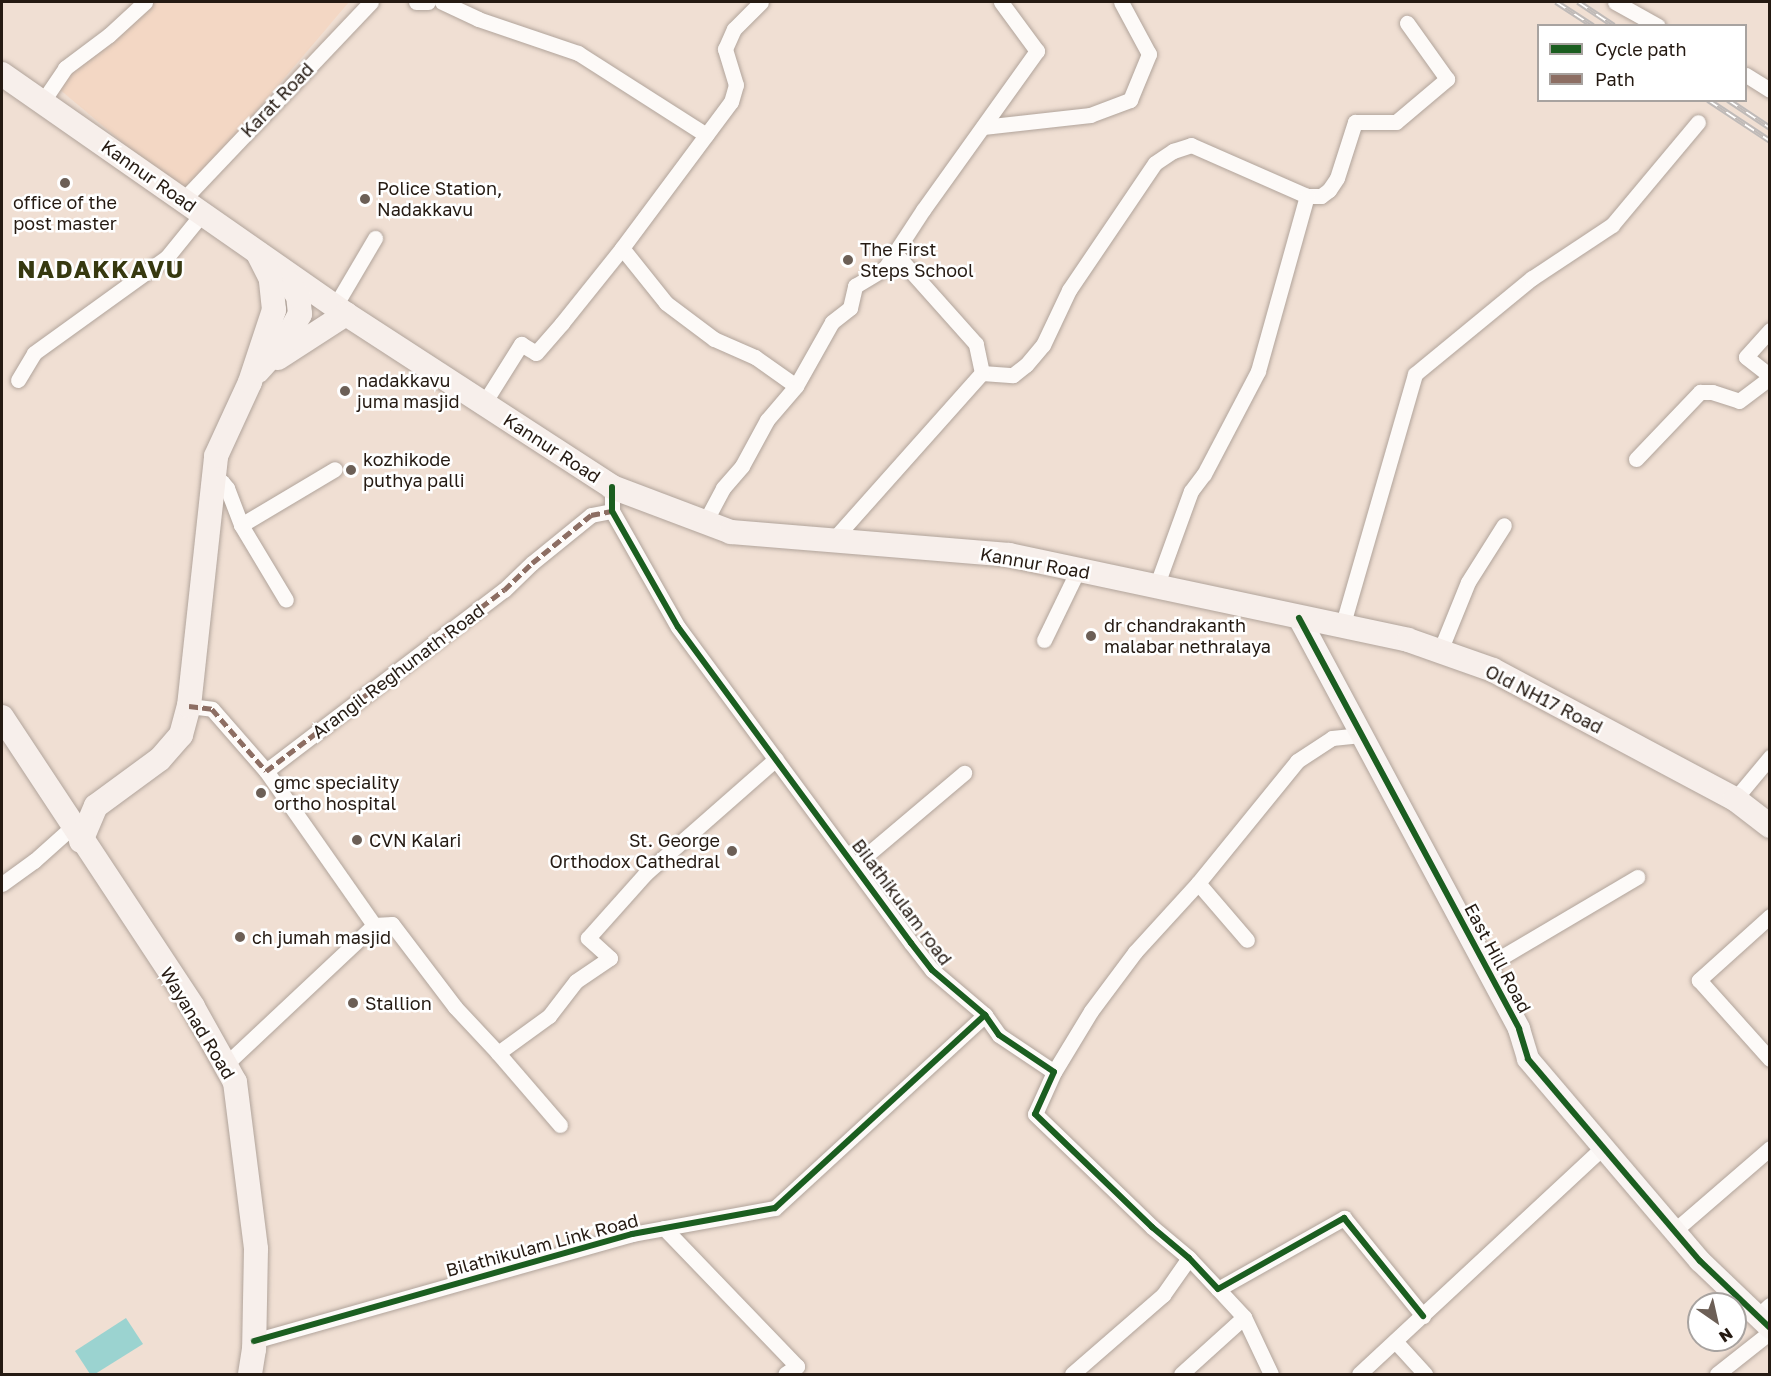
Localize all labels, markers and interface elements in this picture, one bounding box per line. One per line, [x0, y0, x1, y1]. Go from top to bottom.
legend [1537, 24, 1747, 102]
text: Cycle path [1595, 38, 1687, 60]
street label: Karat Road [236, 58, 318, 142]
text: Path [1595, 68, 1635, 90]
street label: Kannur Road [97, 135, 201, 217]
marker: office of the post master [58, 176, 72, 190]
place label: Police Station, Nadakkavu [377, 178, 502, 220]
place label: office of the post master [13, 192, 117, 234]
marker: Police Station, Nadakkavu [358, 192, 372, 206]
place label: The First Steps School [860, 239, 974, 282]
marker: The First Steps School [841, 253, 855, 267]
district label: NADAKKAVU [17, 255, 185, 283]
place label: nadakkavu juma masjid [357, 370, 460, 412]
marker: nadakkavu juma masjid [338, 384, 352, 398]
street label: Kannur Road [500, 409, 604, 487]
place label: kozhikode puthya palli [363, 449, 465, 492]
marker: kozhikode puthya palli [344, 463, 358, 477]
street label: Kannur Road [978, 543, 1092, 583]
street label: Arangil Reghunath Road [308, 599, 488, 743]
place label: dr chandrakanth malabar nethralaya [1104, 615, 1271, 658]
marker: dr chandrakanth malabar nethralaya [1082, 627, 1100, 645]
street label: Old NH17 Road [1482, 660, 1606, 738]
place label: gmc speciality ortho hospital [274, 772, 399, 814]
marker: gmc speciality ortho hospital [252, 784, 270, 802]
place label: CVN Kalari [369, 829, 461, 851]
place label: St. George Orthodox Cathedral [550, 830, 720, 872]
marker: CVN Kalari [350, 833, 364, 847]
street label: Bilathikulam road [848, 835, 956, 969]
marker: St. George Orthodox Cathedral [725, 844, 739, 858]
street label: East Hill Road [1460, 900, 1536, 1016]
place label: ch jumah masjid [252, 926, 391, 948]
marker: ch jumah masjid [233, 930, 247, 944]
street label: Wayanad Road [156, 963, 240, 1083]
place label: Stallion [365, 992, 432, 1014]
marker: Stallion [346, 996, 360, 1010]
street label: Bilathikulam Link Road [444, 1209, 640, 1281]
north arrow [1687, 1292, 1747, 1352]
text: N [1715, 1324, 1737, 1347]

